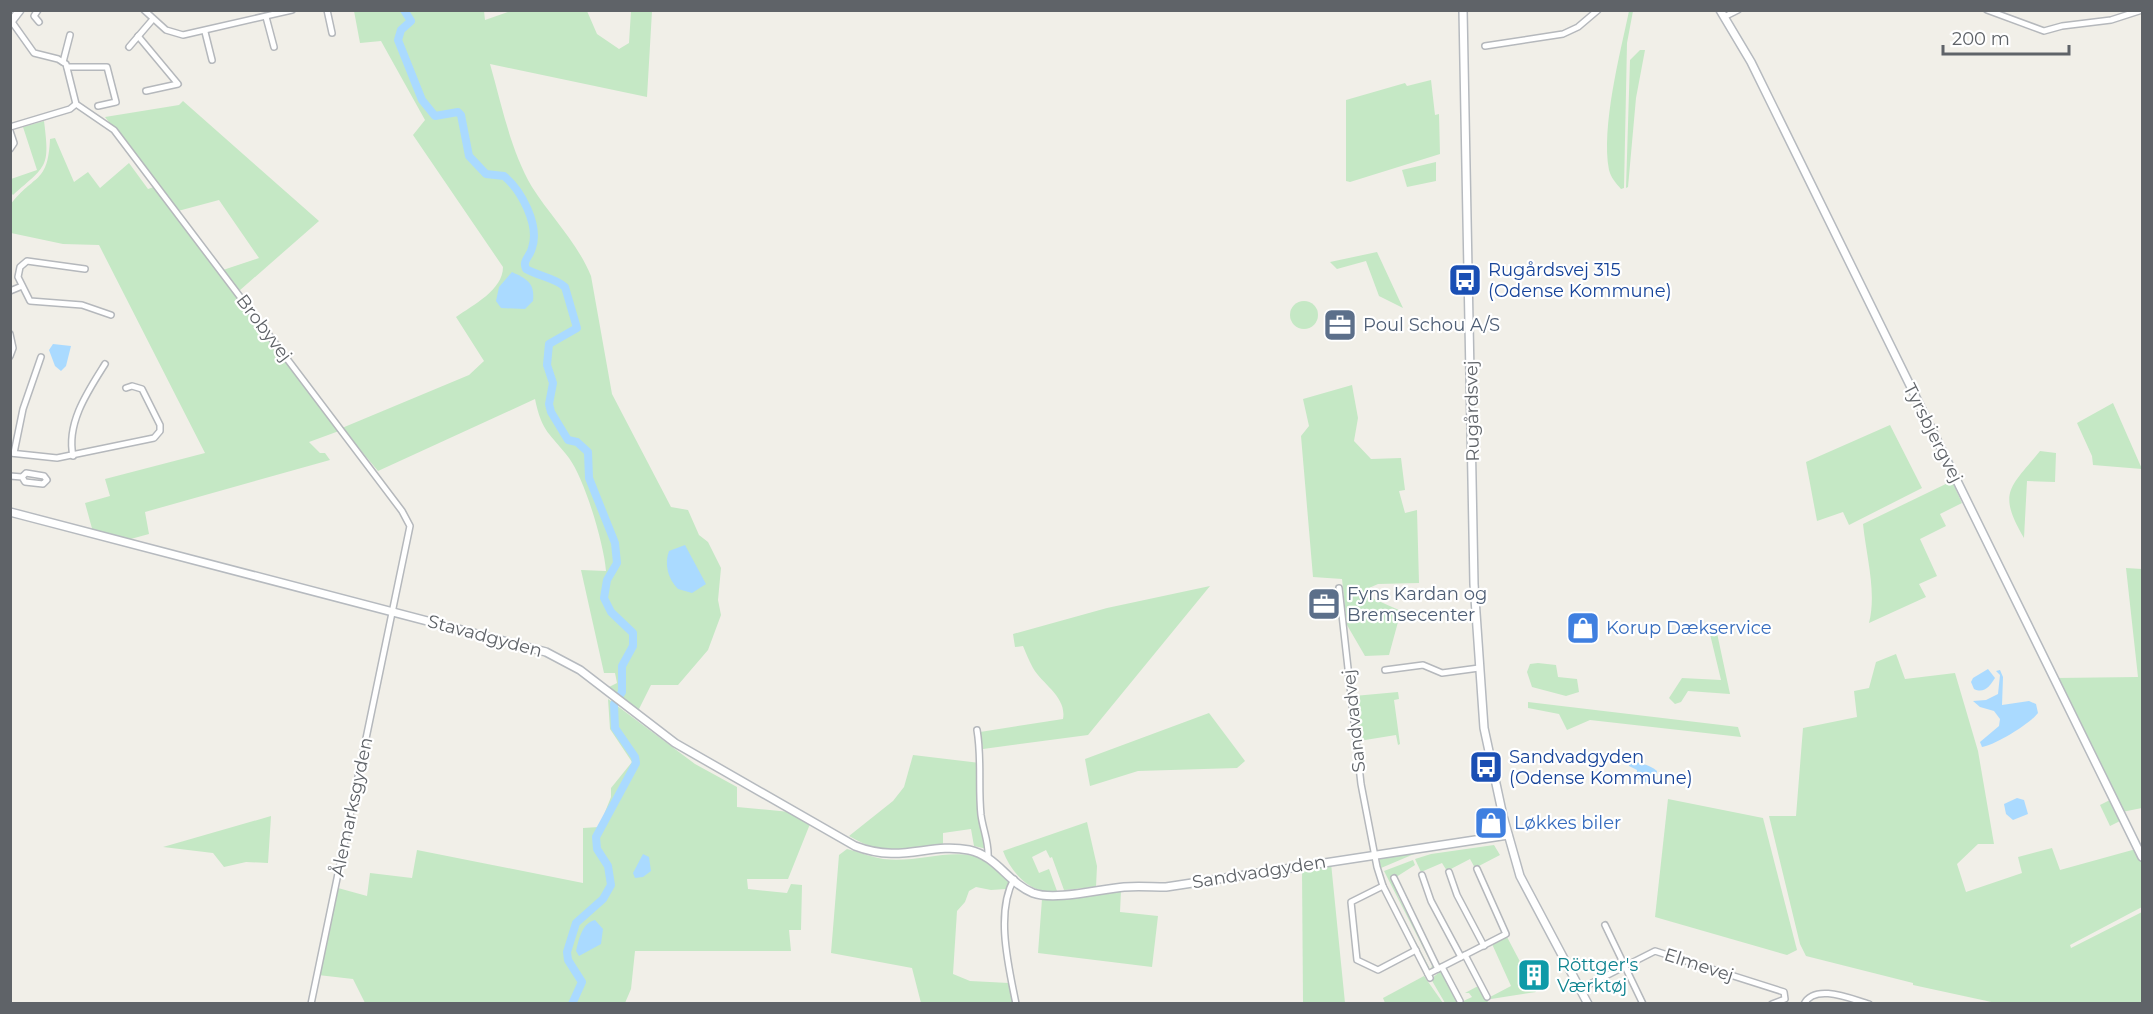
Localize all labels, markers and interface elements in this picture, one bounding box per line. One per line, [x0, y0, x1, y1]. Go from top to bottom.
scale bar [1943, 18, 2069, 56]
text: 200 m [1952, 28, 2010, 50]
place label: Rugårdsvej 315 (Odense Kommune) [1488, 259, 1672, 302]
bus stop icon: Rugårdsvej 315 (Odense Kommune) [1447, 262, 1483, 298]
street label: Brobyvej [232, 290, 296, 366]
office icon: Poul Schou A/S [1322, 307, 1358, 343]
place label: Poul Schou A/S [1363, 314, 1500, 336]
street label: Rugårdsvej [1460, 360, 1484, 462]
street label: Tyrsbjergvej [1899, 380, 1967, 486]
place label: Fyns Kardan og Bremsecenter [1347, 583, 1487, 626]
office icon: Fyns Kardan og Bremsecenter [1306, 586, 1342, 622]
street label: Stavadgyden [425, 610, 545, 662]
shop icon: Korup Dækservice [1565, 610, 1601, 646]
place label: Korup Dækservice [1606, 617, 1772, 639]
street label: Sandvadvej [1338, 668, 1370, 774]
street label: Ålemarksgyden [326, 735, 377, 879]
place label: Sandvadgyden (Odense Kommune) [1509, 746, 1693, 789]
bus stop icon: Sandvadgyden (Odense Kommune) [1468, 749, 1504, 785]
shop icon: Løkkes biler [1473, 805, 1509, 841]
place label: Løkkes biler [1514, 812, 1621, 834]
street label: Sandvadgyden [1190, 851, 1328, 893]
street label: Elmevej [1661, 943, 1737, 987]
place label: Röttger's Værktøj [1557, 954, 1638, 997]
building icon: Röttger's Værktøj [1516, 957, 1552, 993]

